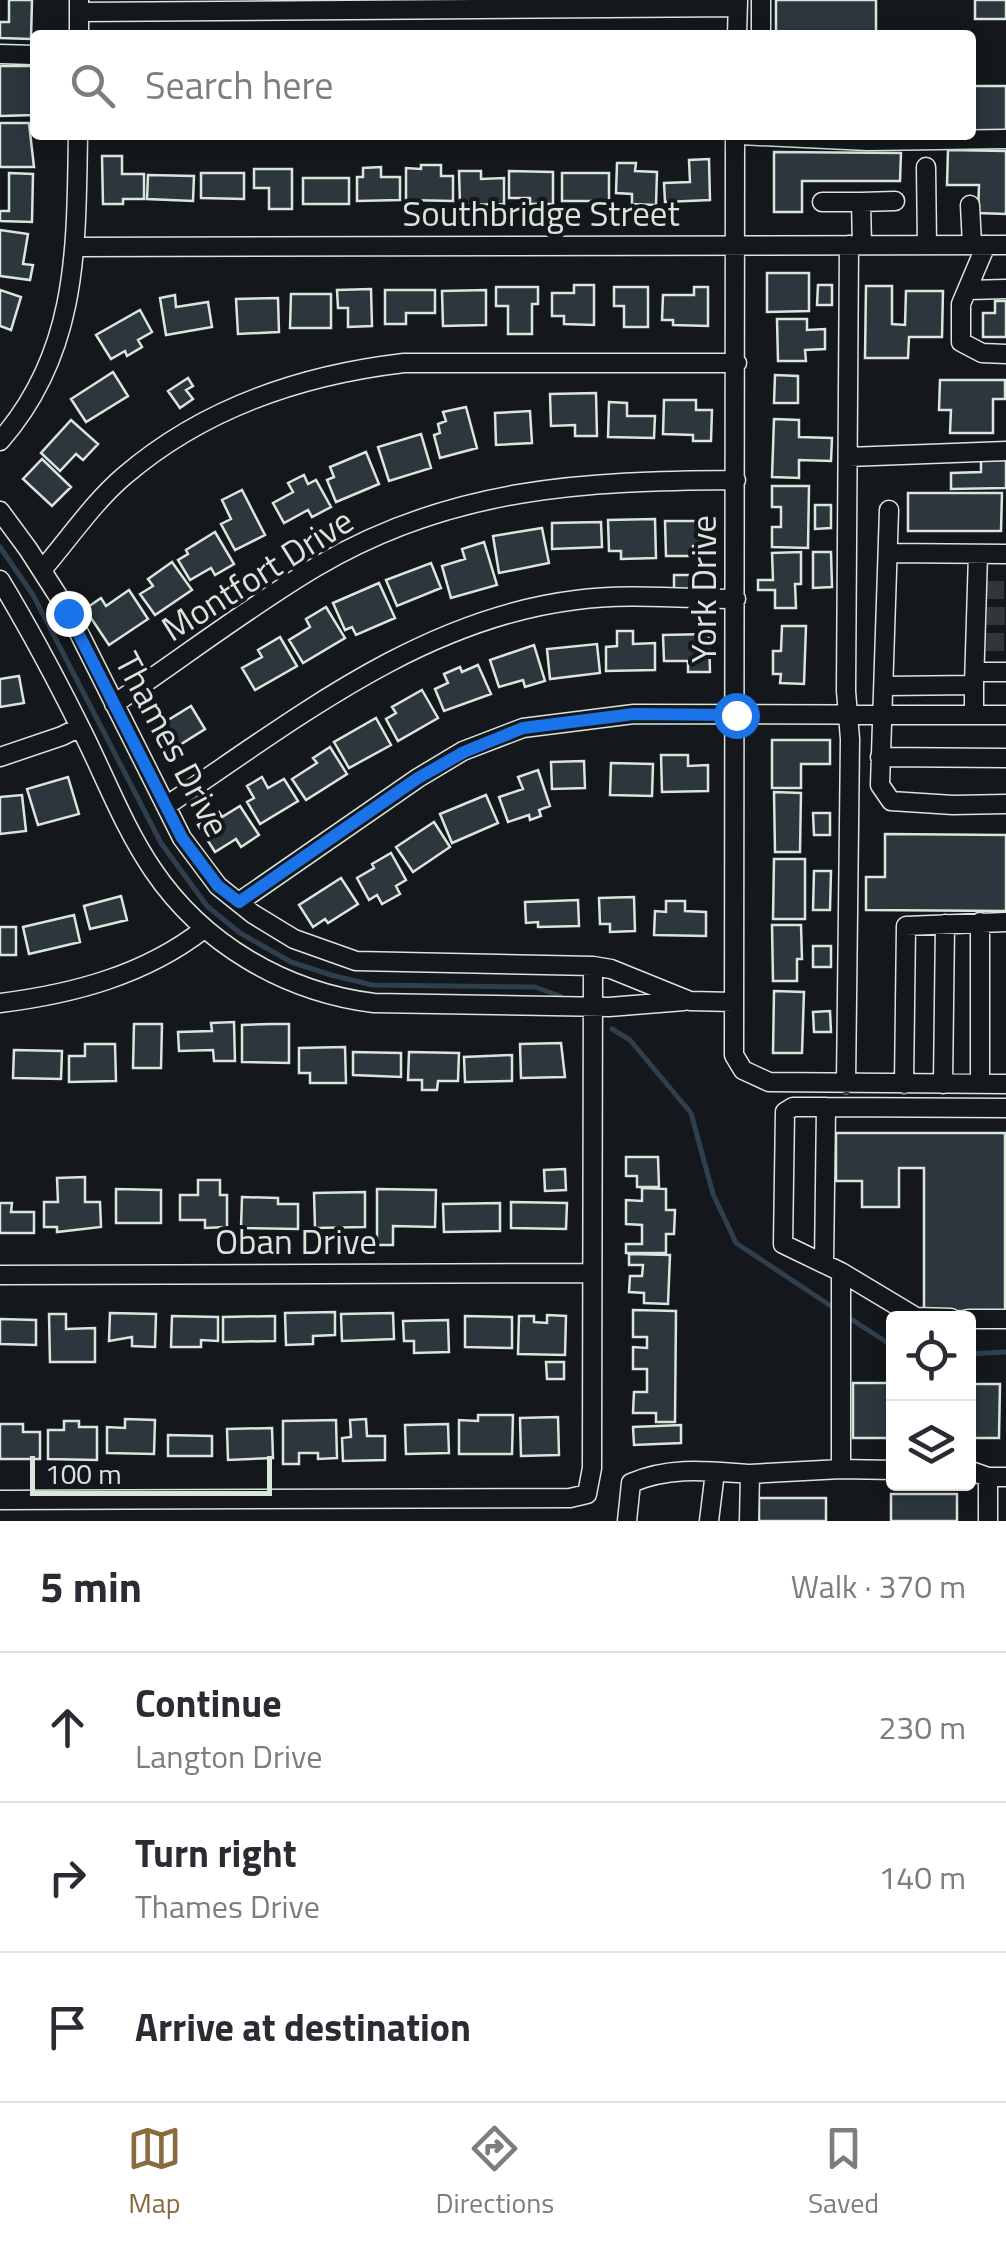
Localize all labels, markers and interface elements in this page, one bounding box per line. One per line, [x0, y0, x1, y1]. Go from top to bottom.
search box [30, 30, 976, 140]
text: Search here [145, 56, 333, 114]
icon: search [65, 58, 120, 113]
street label: Southbridge Street [402, 186, 680, 240]
street label: Montfort Drive [151, 494, 363, 654]
street label: York Drive [676, 515, 730, 663]
route end [46, 591, 92, 637]
street label: Thames Drive [102, 642, 244, 846]
route start [714, 693, 760, 739]
street label: Oban Drive [215, 1214, 377, 1268]
map controls [886, 1311, 976, 1491]
button: locate [886, 1311, 976, 1401]
button: layers [886, 1401, 976, 1491]
scale bar [30, 1451, 272, 1496]
text: 100 m [45, 1452, 122, 1495]
text: 5 min [40, 1554, 142, 1618]
text: Walk · 370 m [791, 1562, 966, 1610]
text: Continue [135, 1674, 282, 1732]
icon: ahead [40, 1700, 95, 1755]
text: 230 m [878, 1703, 966, 1751]
text: Langton Drive [135, 1732, 322, 1780]
text: Turn right [135, 1824, 297, 1882]
icon: right [40, 1850, 95, 1905]
text: 140 m [878, 1853, 966, 1901]
text: Thames Drive [135, 1882, 320, 1930]
text: Arrive at destination [135, 1998, 471, 2056]
icon: arrive [40, 2000, 95, 2055]
tab: Map [127, 2121, 182, 2224]
tab: Directions [436, 2121, 554, 2224]
tab: Saved [808, 2121, 879, 2224]

